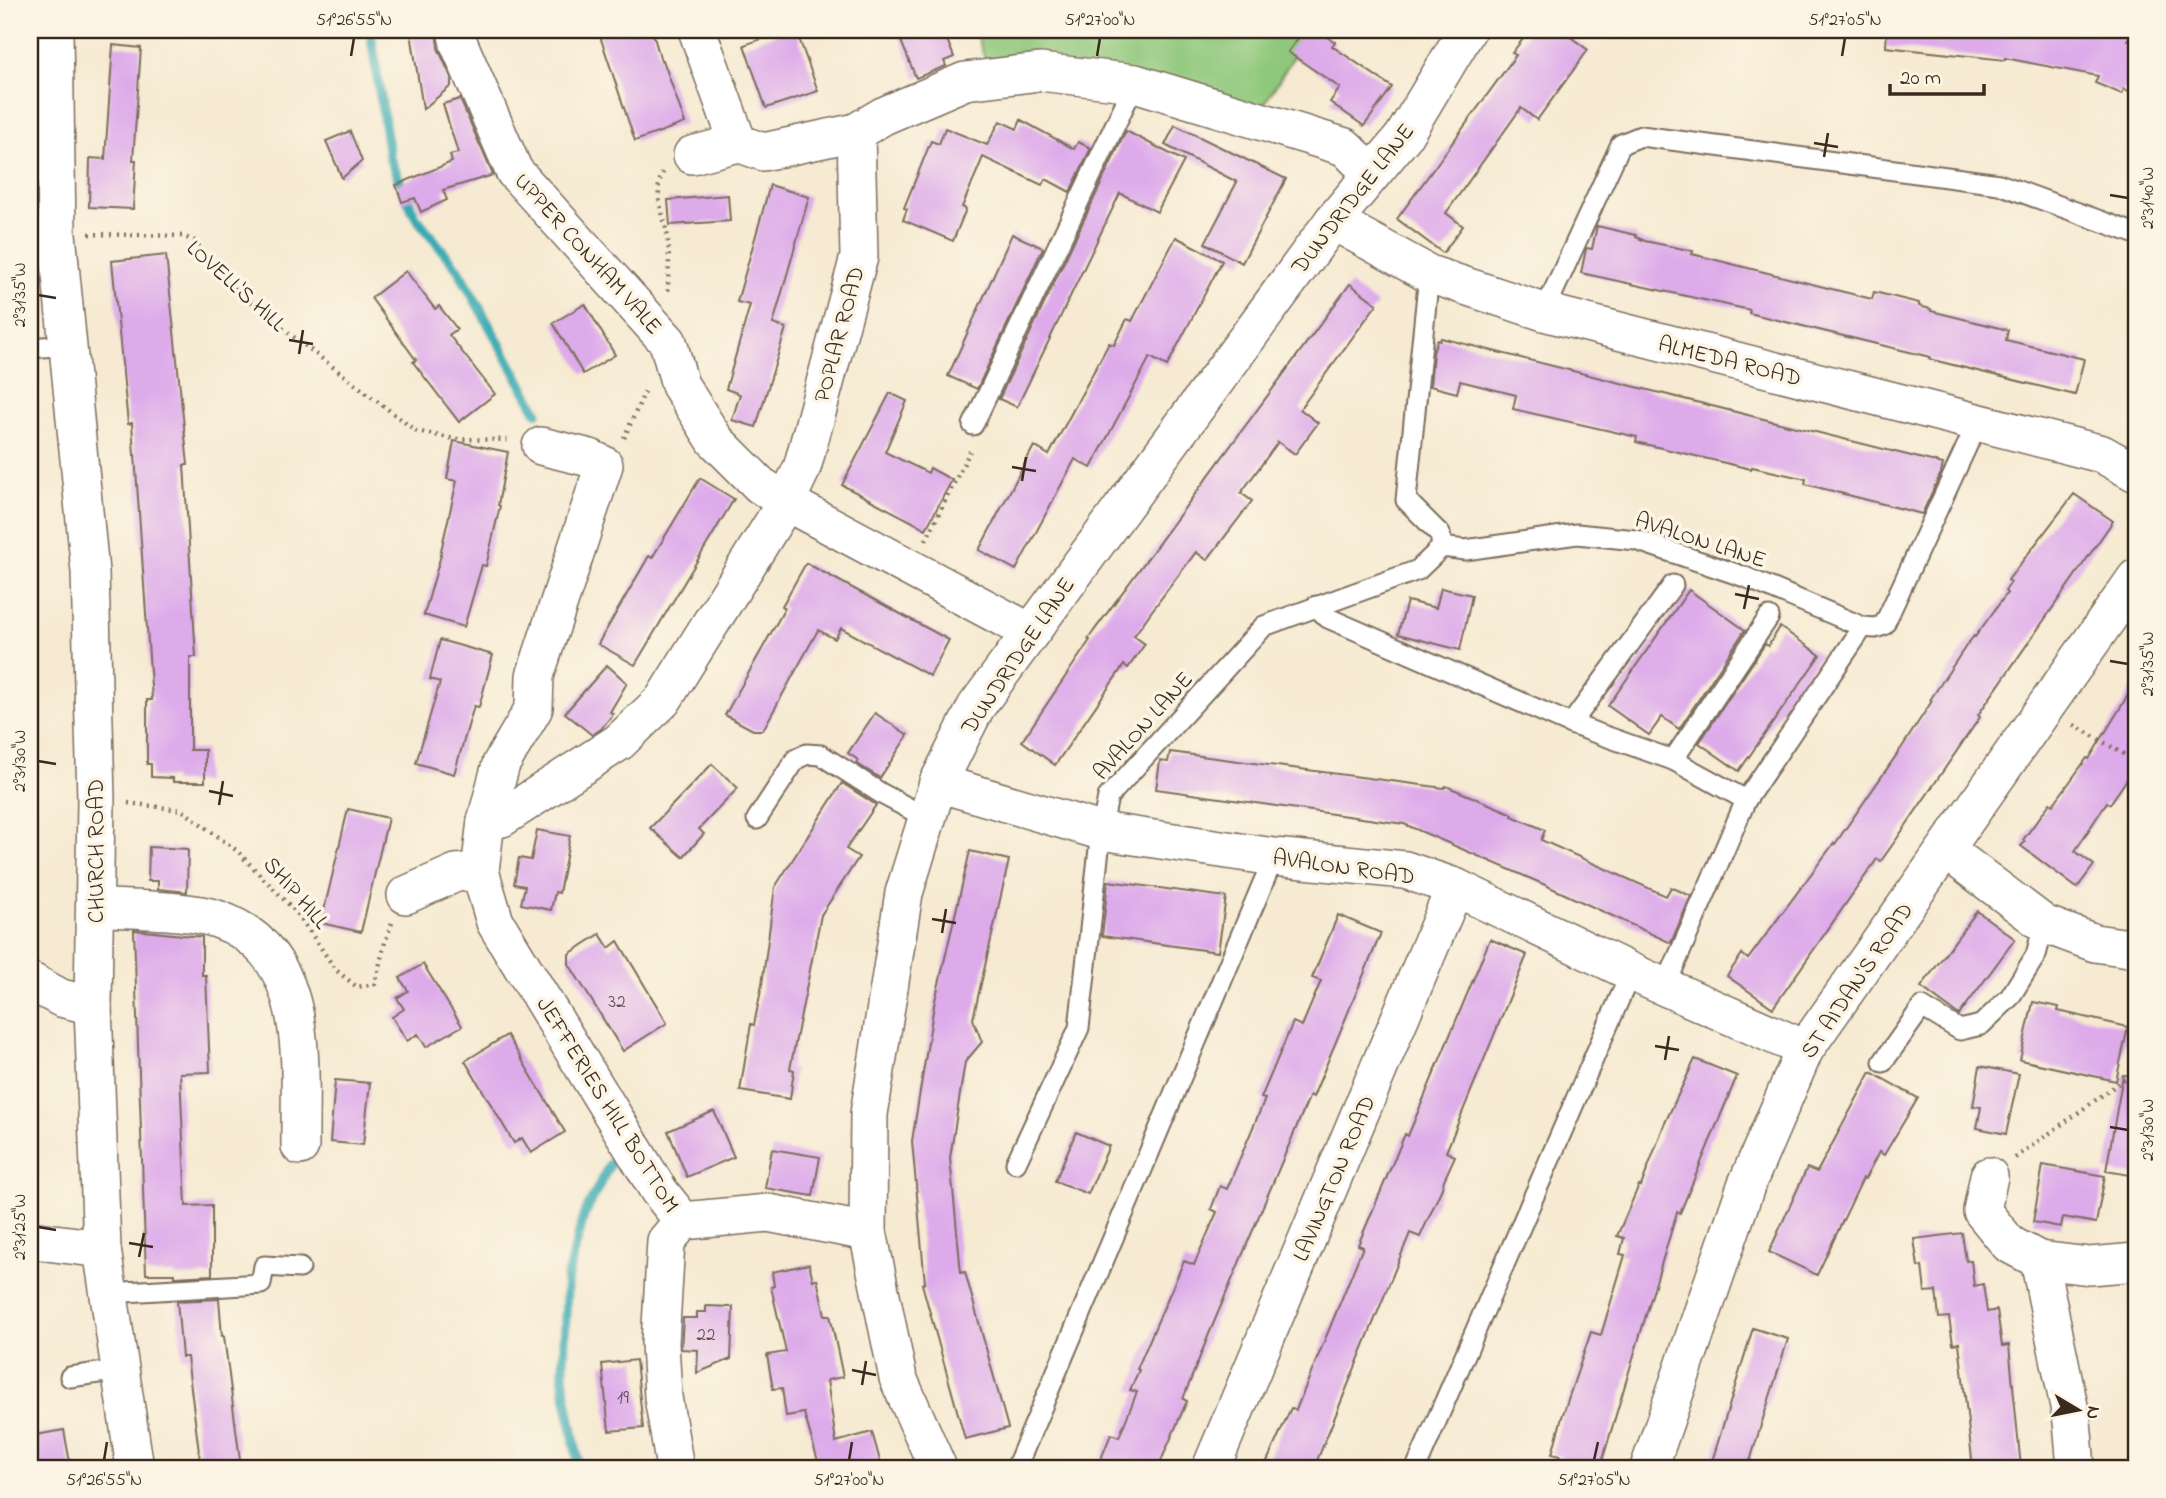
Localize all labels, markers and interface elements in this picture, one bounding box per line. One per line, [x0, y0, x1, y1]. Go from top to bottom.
text: 51°26'55"N [316, 8, 392, 34]
text: 51°27'00"N [1064, 8, 1136, 34]
text: 51°27'05"N [1808, 8, 1882, 34]
scale bar [1890, 52, 1984, 96]
text: 20 m [1900, 64, 1941, 94]
street label: DUNDRIDGE LANE [1284, 117, 1424, 283]
street label: UPPER CONHAM VALE [505, 166, 669, 343]
text: 2°31'40"W [2136, 167, 2162, 229]
street label: LOVELL'S HILL [178, 233, 293, 341]
text: 2°31'35"W [8, 263, 34, 327]
street label: POPLAR ROAD [806, 263, 874, 406]
street label: ALMEDA ROAD [1654, 329, 1804, 396]
street label: AVALON LANE [1630, 505, 1770, 578]
street label: DUNDRIDGE LANE [953, 571, 1084, 743]
text: 2°31'35"W [2136, 632, 2162, 696]
street label: AVALON LANE [1086, 665, 1202, 788]
text: 2°31'30"W [8, 730, 34, 792]
street label: CHURCH ROAD [81, 779, 114, 923]
street label: AVALON ROAD [1270, 842, 1417, 895]
street label: SHIP HILL [254, 850, 336, 938]
street label: ST AIDAN'S ROAD [1794, 897, 1923, 1066]
house number: 32 [608, 989, 626, 1016]
street label: JEFFERIES HILL BOTTOM [527, 991, 687, 1220]
street label: LAVINGTON ROAD [1285, 1091, 1385, 1267]
text: 2°31'30"W [2136, 1099, 2162, 1161]
text: 2°31'25"W [8, 1194, 34, 1260]
house number: 22 [697, 1322, 715, 1349]
north arrow [2044, 1376, 2114, 1446]
house number: 19 [617, 1385, 629, 1412]
text: N [2078, 1404, 2107, 1421]
text: 51°26'55"N [66, 1468, 142, 1494]
text: 51°27'00"N [813, 1468, 885, 1494]
text: 51°27'05"N [1557, 1468, 1631, 1494]

